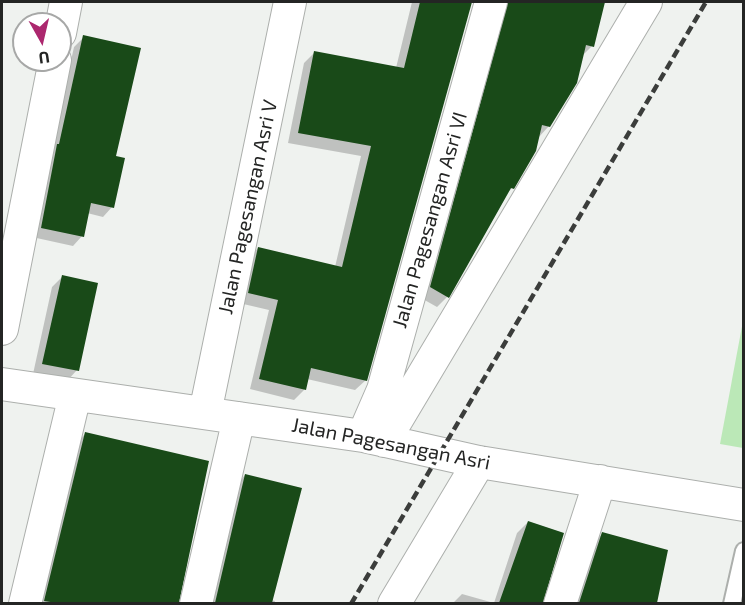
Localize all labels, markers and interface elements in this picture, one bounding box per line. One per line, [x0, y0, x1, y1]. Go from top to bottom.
north arrow [12, 12, 72, 72]
text: U [38, 48, 51, 69]
street label: Jalan Pagesangan Asri V [214, 98, 282, 316]
street label: Jalan Pagesangan Asri VI [388, 109, 472, 331]
street label: Jalan Pagesangan Asri [290, 413, 492, 475]

